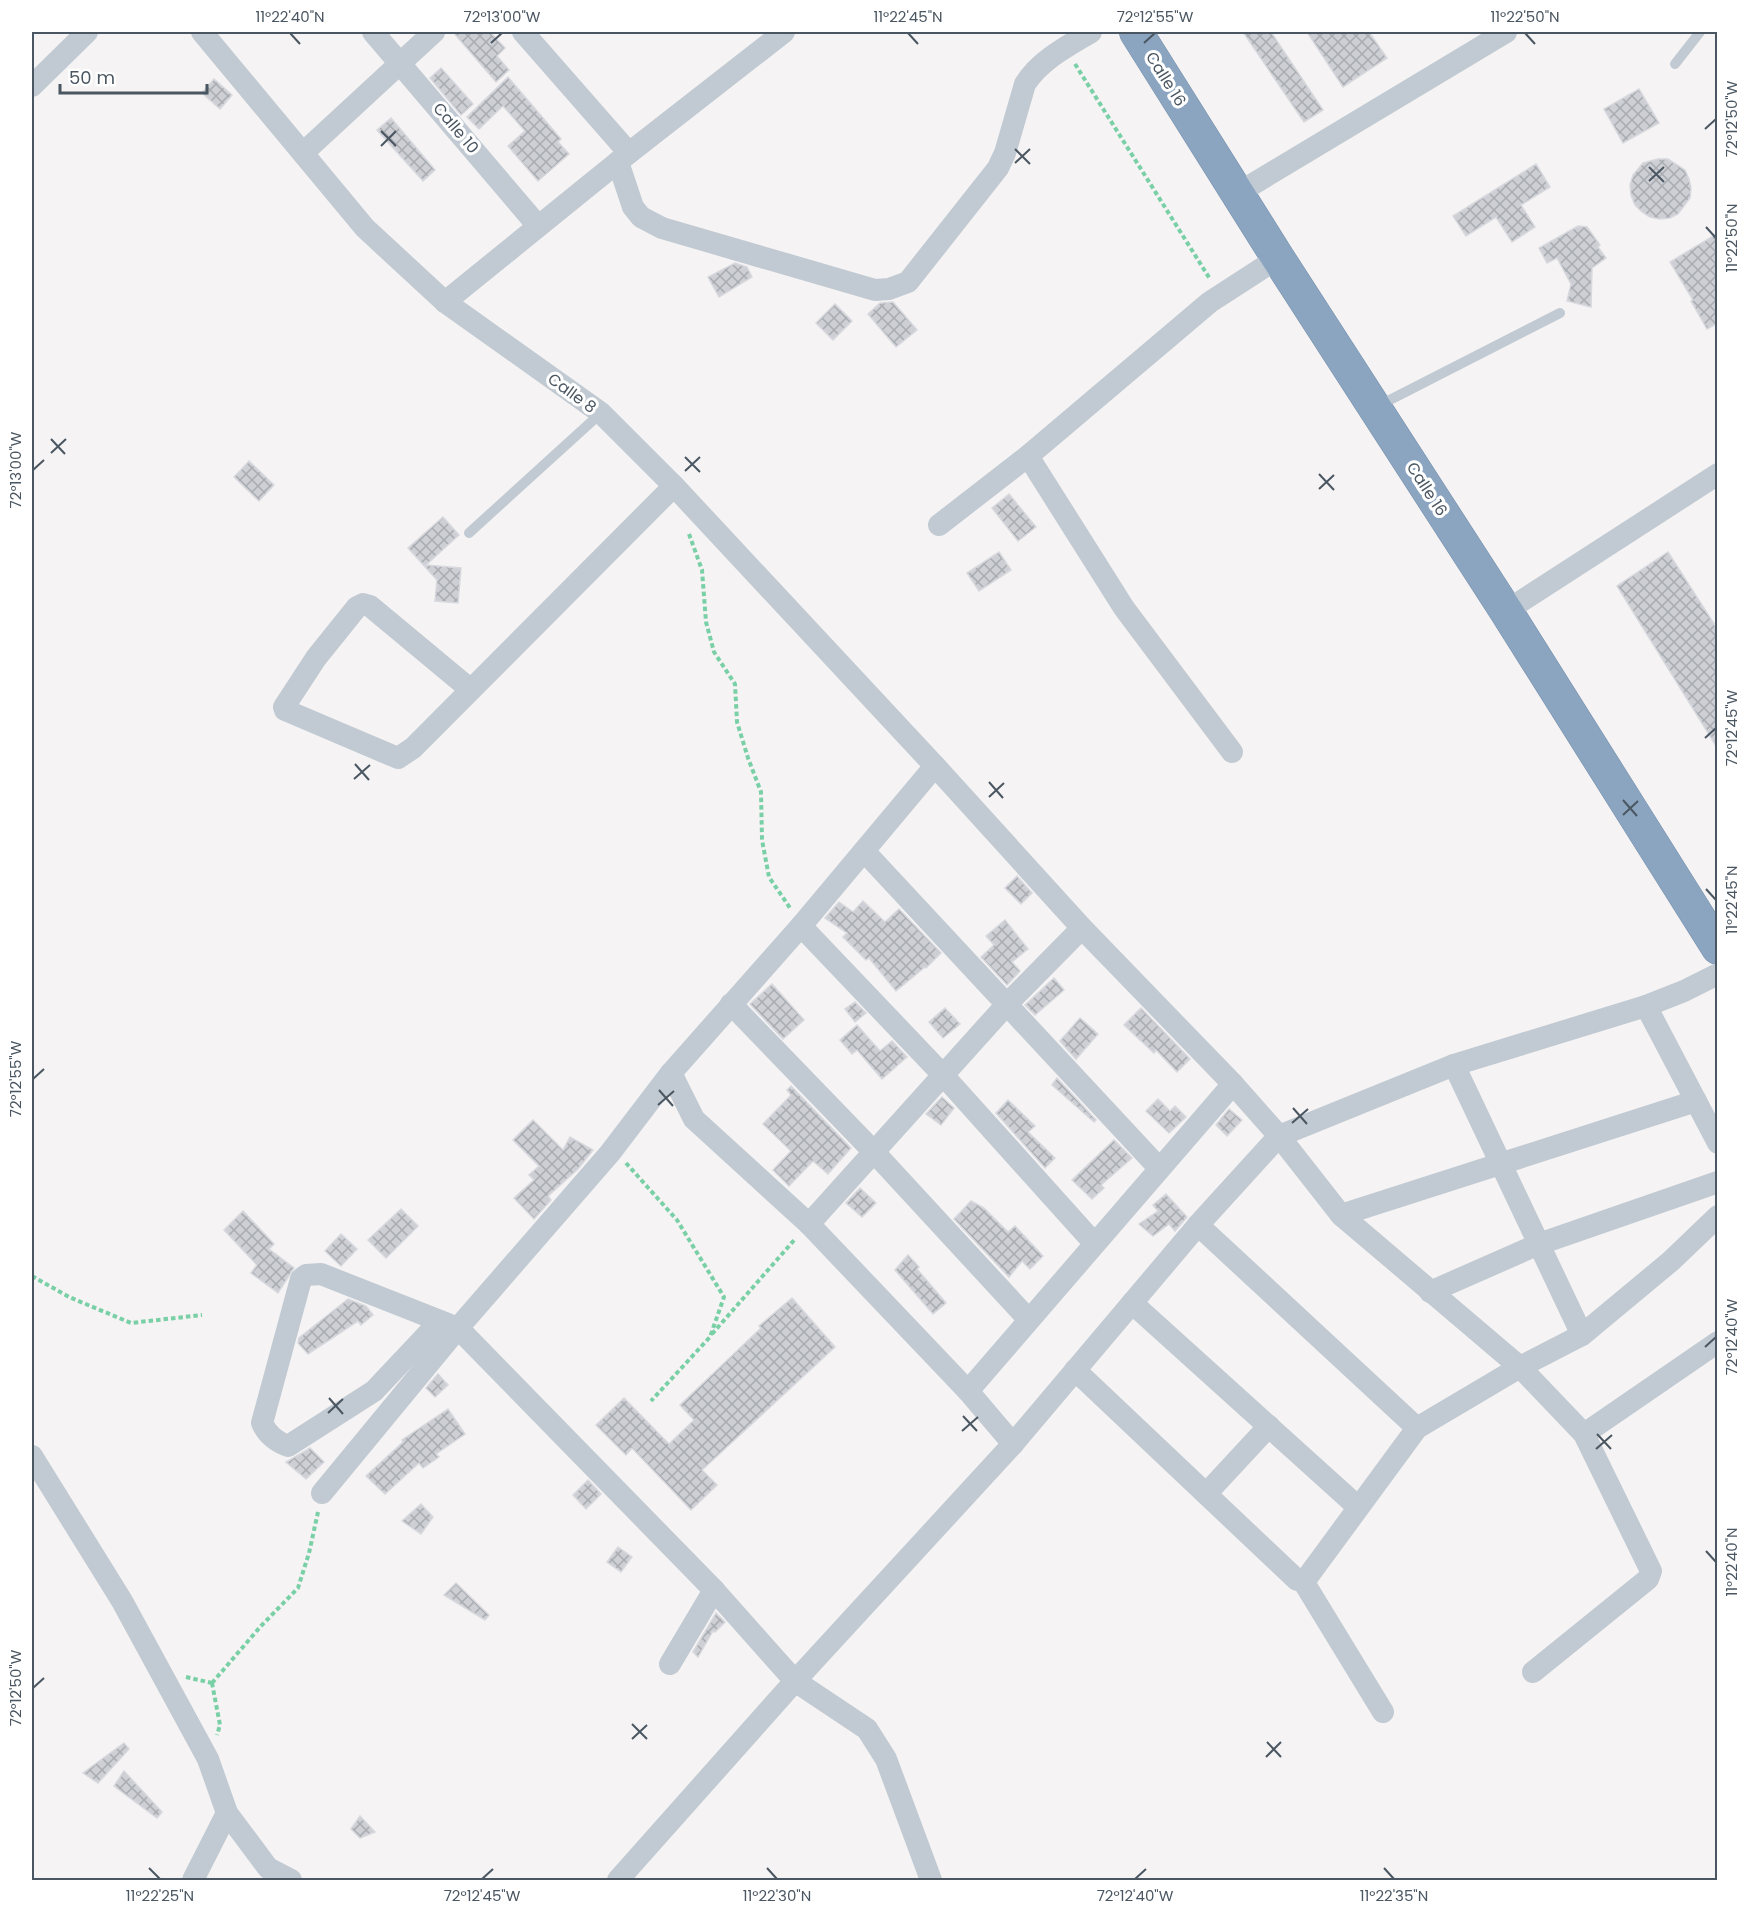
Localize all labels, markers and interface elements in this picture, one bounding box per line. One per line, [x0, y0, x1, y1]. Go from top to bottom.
text: 11°22'40"N [255, 6, 325, 27]
text: 72°13'00"W [464, 6, 541, 27]
text: 11°22'45"N [873, 6, 943, 27]
text: 72°12'55"W [1117, 6, 1194, 27]
text: 11°22'50"N [1490, 6, 1560, 27]
street label: Calle 16 [1140, 47, 1192, 111]
scale bar [60, 57, 207, 95]
text: 50 m [69, 65, 115, 90]
text: 72°12'50"W [1721, 80, 1742, 157]
street label: Calle 10 [428, 97, 484, 159]
text: 11°22'50"N [1721, 203, 1742, 273]
street label: Calle 8 [543, 367, 601, 419]
text: 72°13'00"W [5, 431, 26, 508]
street label: Calle 16 [1401, 457, 1453, 521]
text: 72°12'45"W [1721, 689, 1742, 766]
text: 11°22'45"N [1721, 865, 1742, 935]
text: 72°12'55"W [5, 1040, 26, 1117]
text: 72°12'40"W [1721, 1298, 1742, 1375]
text: 11°22'40"N [1721, 1527, 1742, 1597]
text: 72°12'50"W [5, 1649, 26, 1726]
text: 11°22'25"N [126, 1885, 194, 1906]
text: 72°12'45"W [444, 1885, 521, 1906]
text: 11°22'30"N [743, 1885, 811, 1906]
text: 72°12'40"W [1097, 1885, 1174, 1906]
text: 11°22'35"N [1360, 1885, 1428, 1906]

